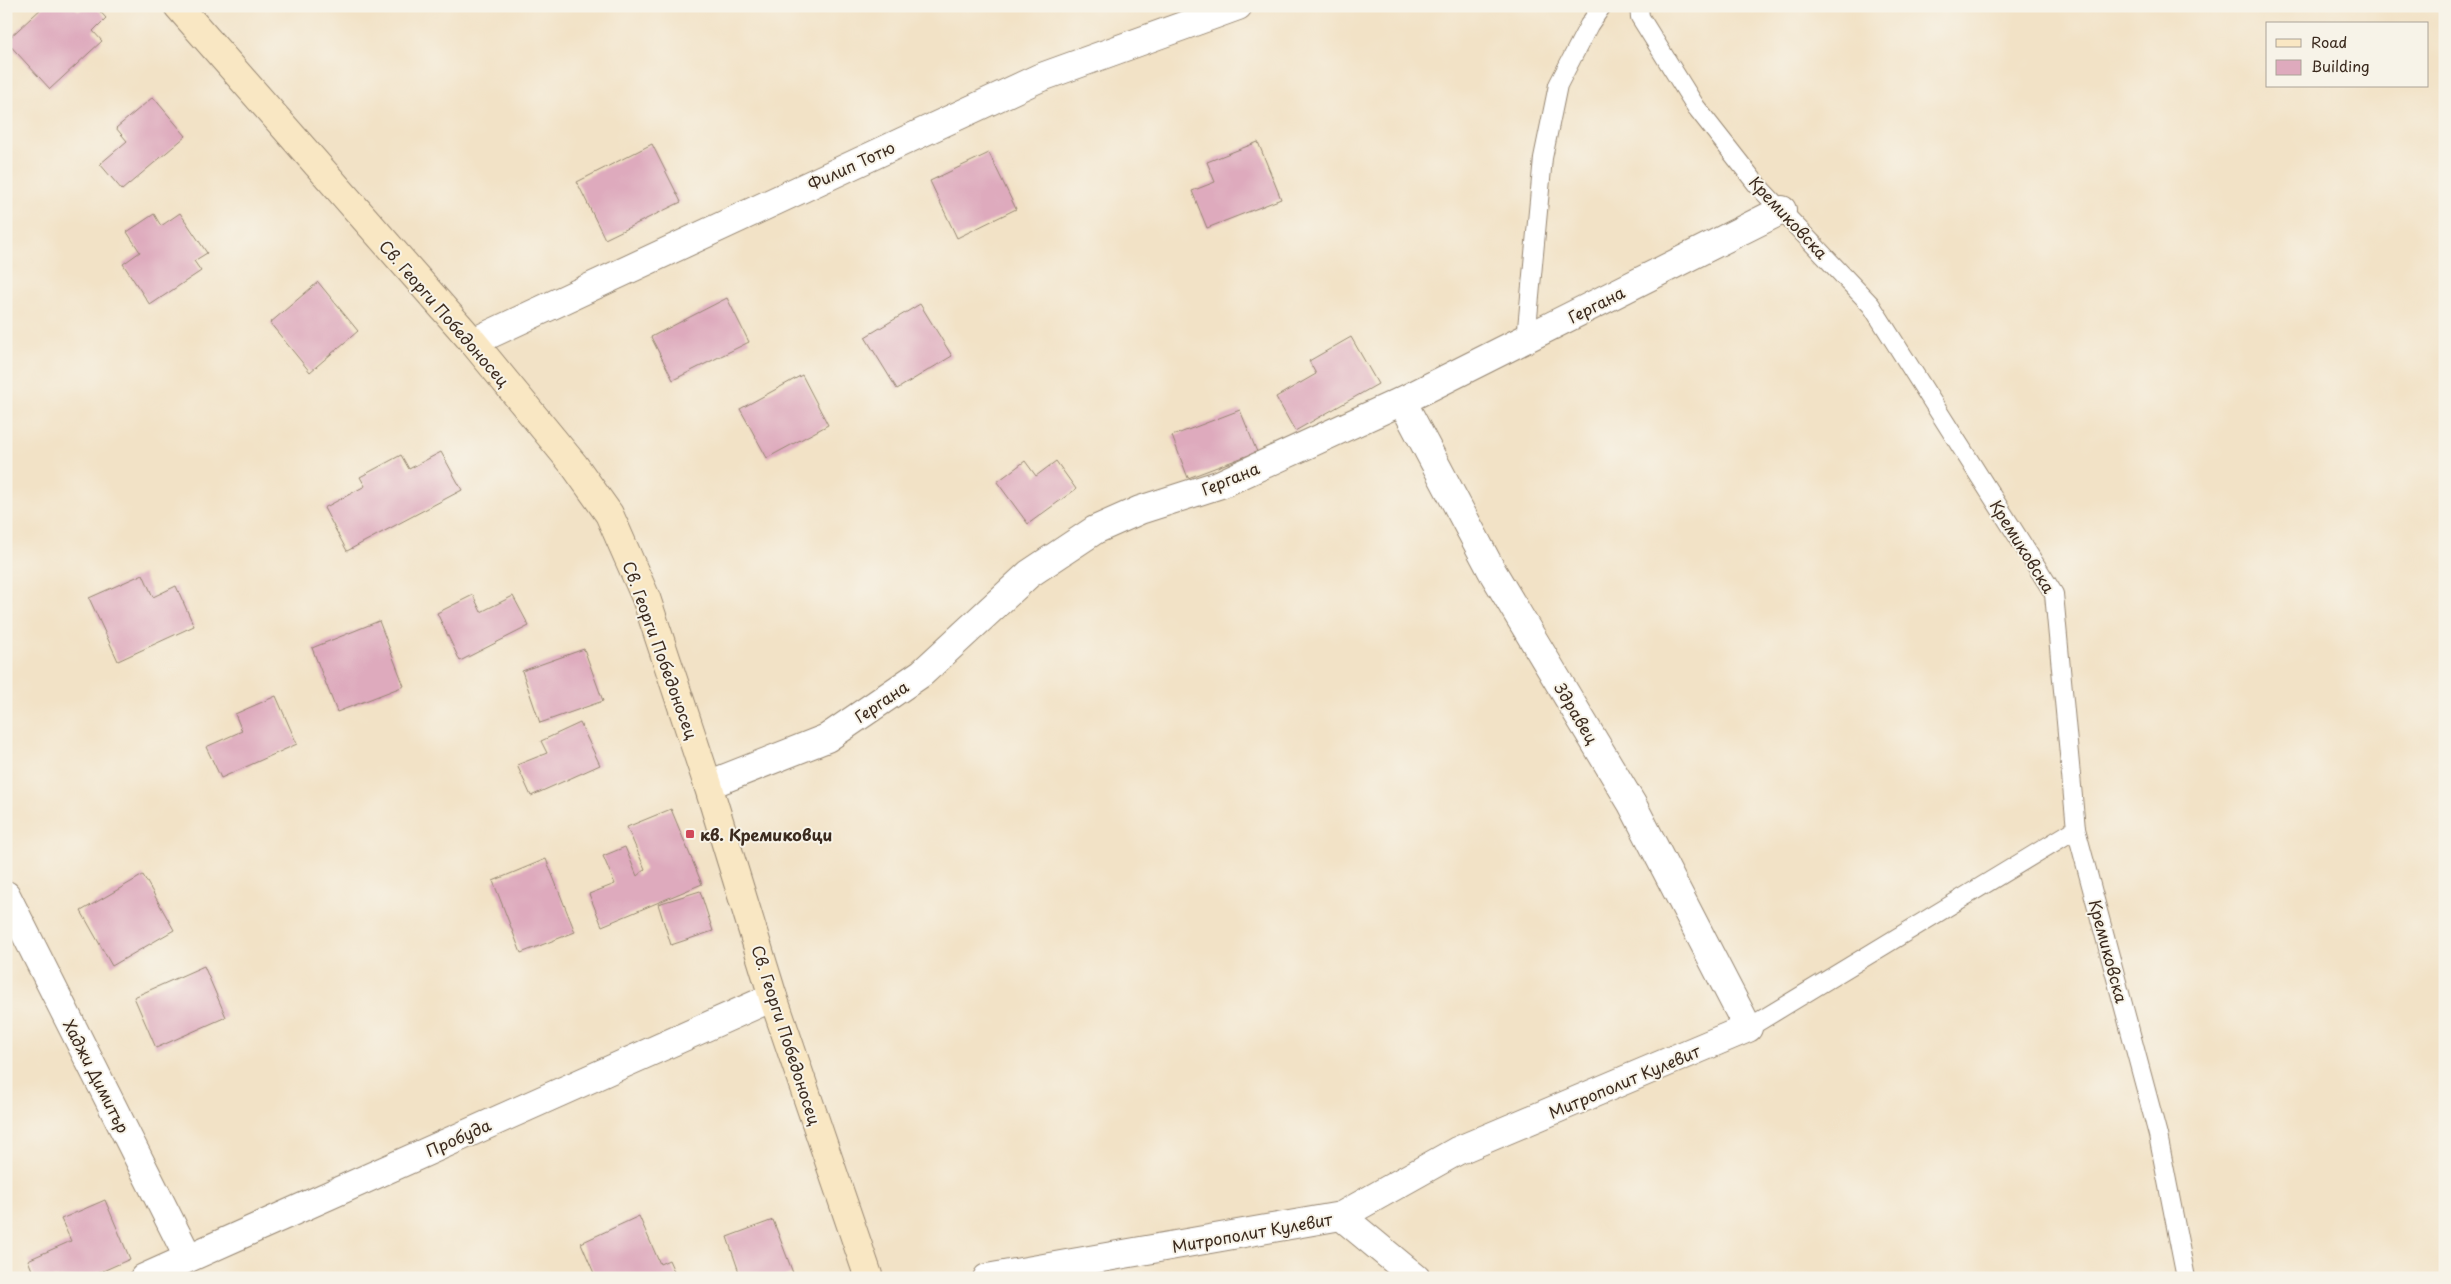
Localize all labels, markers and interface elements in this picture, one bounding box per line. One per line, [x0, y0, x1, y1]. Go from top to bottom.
legend [2266, 22, 2428, 88]
text: Road [2311, 30, 2347, 53]
text: Building [2311, 54, 2370, 77]
street label: Филип Тотю [804, 134, 898, 196]
street label: Кремиковска [1744, 170, 1834, 264]
street label: Св. Георги Победоносец [374, 234, 516, 392]
street label: Гергана [1563, 280, 1629, 328]
street label: Гергана [1197, 455, 1263, 501]
street label: Кремиковска [1985, 495, 2061, 597]
street label: Св. Георги Победоносец [618, 558, 704, 742]
street label: Гергана [849, 674, 913, 728]
street label: Здравец [1549, 677, 1605, 748]
place label: кв. Кремиковци [700, 822, 832, 846]
marker: кв. Кремиковци [684, 828, 696, 840]
street label: Кремиковска [2084, 897, 2134, 1005]
street label: Св. Георги Победоносец [747, 942, 827, 1128]
street label: Хаджи Димитър [58, 1015, 136, 1137]
street label: Митрополит Кулевит [1545, 1038, 1704, 1124]
street label: Пробуда [422, 1112, 494, 1162]
street label: Митрополит Кулевит [1170, 1206, 1335, 1258]

